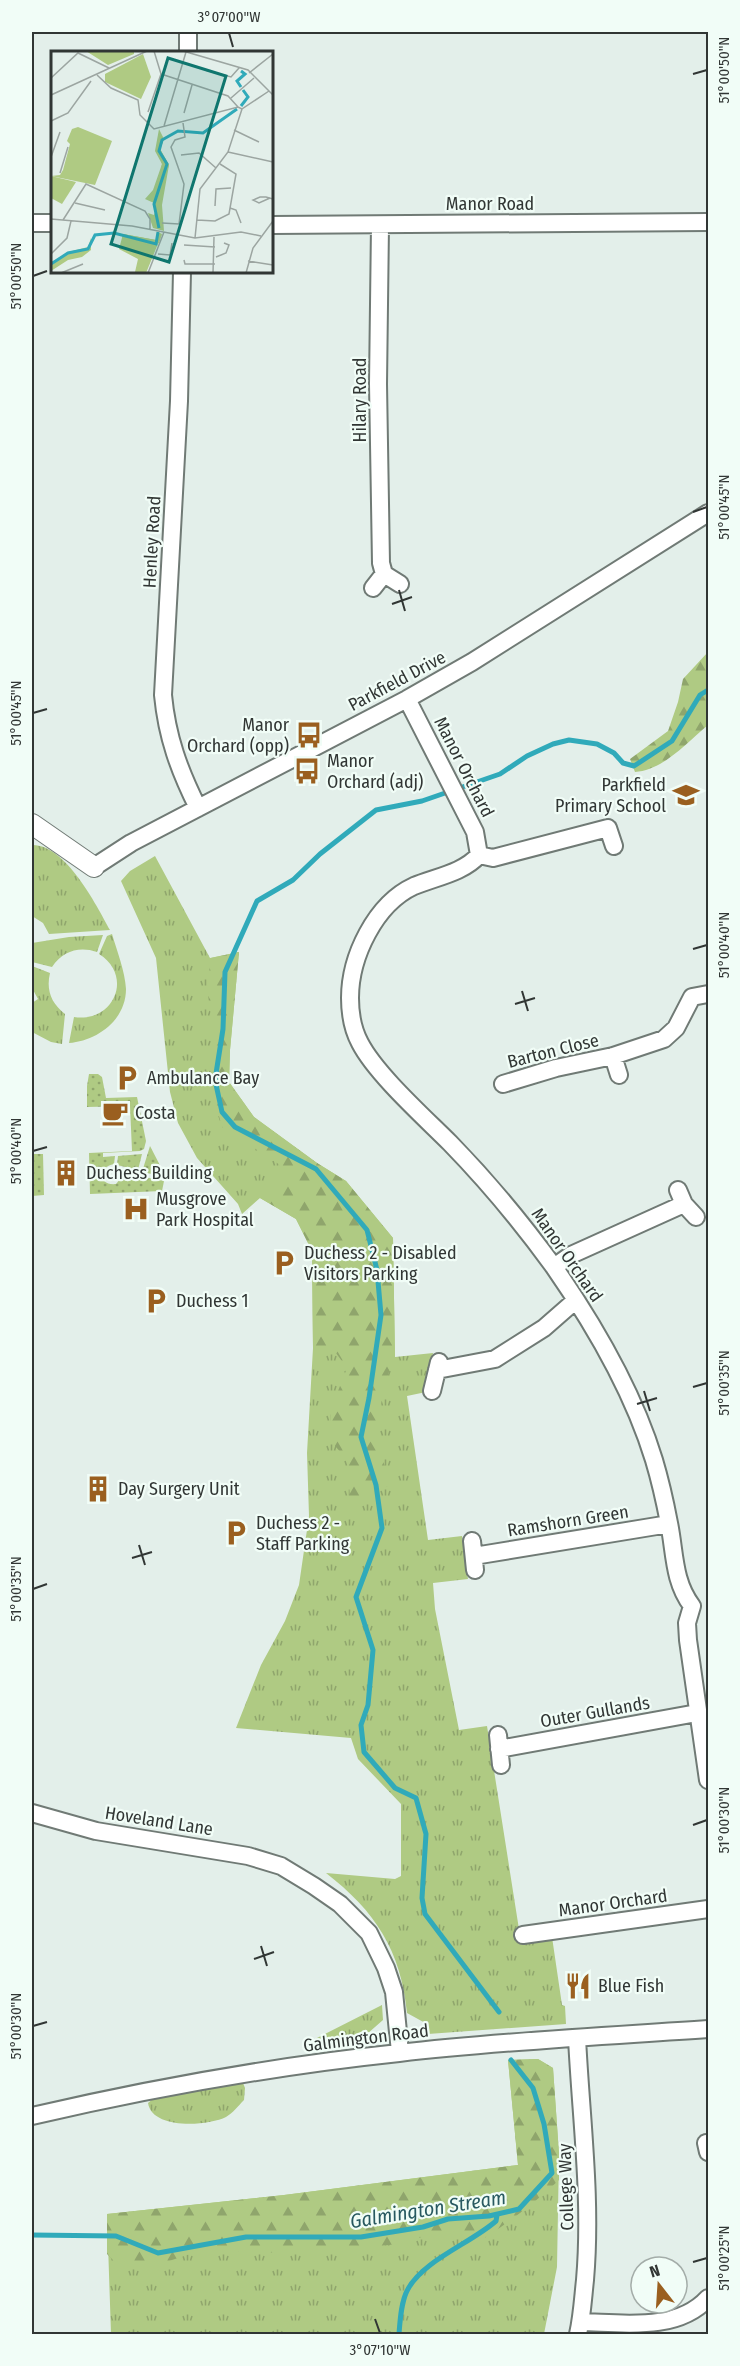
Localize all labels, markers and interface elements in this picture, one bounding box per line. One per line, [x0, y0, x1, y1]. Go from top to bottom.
text: 3°07'00"W [198, 8, 260, 26]
text: 51°00'50"N [715, 37, 733, 103]
inset map [51, 51, 273, 273]
street label: Manor Road [446, 193, 534, 215]
text: 51°00'50"N [7, 243, 25, 309]
street label: Hilary Road [349, 358, 371, 442]
text: 51°00'45"N [715, 474, 733, 540]
street label: Henley Road [139, 495, 165, 589]
street label: Parkfield Drive [345, 646, 449, 716]
text: 51°00'45"N [7, 680, 25, 746]
street label: Manor Orchard [429, 713, 499, 821]
place label: Manor Orchard (opp) [187, 714, 290, 757]
bus stop icon: Manor Orchard (opp) [294, 720, 324, 750]
place label: Manor Orchard (adj) [327, 750, 423, 793]
bus stop icon: Manor Orchard (adj) [292, 756, 322, 786]
place label: Parkfield Primary School [555, 774, 666, 817]
school or university icon: Parkfield Primary School [671, 780, 701, 810]
text: 51°00'40"N [715, 912, 733, 978]
street label: Barton Close [505, 1029, 601, 1073]
parking icon: Ambulance Bay [112, 1063, 142, 1093]
place label: Ambulance Bay [147, 1067, 259, 1089]
cafe icon: Costa [100, 1098, 130, 1128]
place label: Costa [135, 1102, 176, 1124]
text: 51°00'40"N [7, 1118, 25, 1184]
building icon: Duchess Building [51, 1158, 81, 1188]
place label: Duchess Building [86, 1162, 213, 1184]
place label: Musgrove Park Hospital [156, 1188, 254, 1231]
hospital icon: Musgrove Park Hospital [121, 1194, 151, 1224]
street label: Manor Orchard [527, 1204, 607, 1306]
place label: Duchess 2 - Disabled Visitors Parking [304, 1242, 457, 1285]
parking icon: Duchess 2 - Disabled Visitors Parking [269, 1248, 299, 1278]
parking icon: Duchess 1 [141, 1286, 171, 1316]
place label: Duchess 1 [176, 1290, 248, 1312]
text: 51°00'35"N [715, 1350, 733, 1416]
building icon: Day Surgery Unit [83, 1474, 113, 1504]
place label: Day Surgery Unit [118, 1478, 240, 1500]
street label: Ramshorn Green [506, 1501, 630, 1541]
place label: Duchess 2 - Staff Parking [256, 1512, 350, 1555]
parking icon: Duchess 2 - Staff Parking [221, 1518, 251, 1548]
text: 51°00'35"N [7, 1556, 25, 1622]
street label: Outer Gullands [539, 1692, 652, 1732]
text: 51°00'30"N [715, 1787, 733, 1853]
street label: Hoveland Lane [103, 1802, 215, 1840]
street label: Manor Orchard [557, 1884, 669, 1922]
restaurant icon: Blue Fish [563, 1971, 593, 2001]
place label: Blue Fish [598, 1975, 664, 1997]
text: 51°00'30"N [7, 1993, 25, 2059]
street label: Galmington Road [302, 2019, 430, 2057]
street label: College Way [553, 2143, 579, 2231]
water label: Galmington Stream [348, 2185, 508, 2233]
text: 51°00'25"N [715, 2225, 733, 2291]
north arrow [629, 2255, 689, 2315]
text: N [647, 2261, 662, 2282]
text: 3°07'10"W [349, 2341, 411, 2359]

